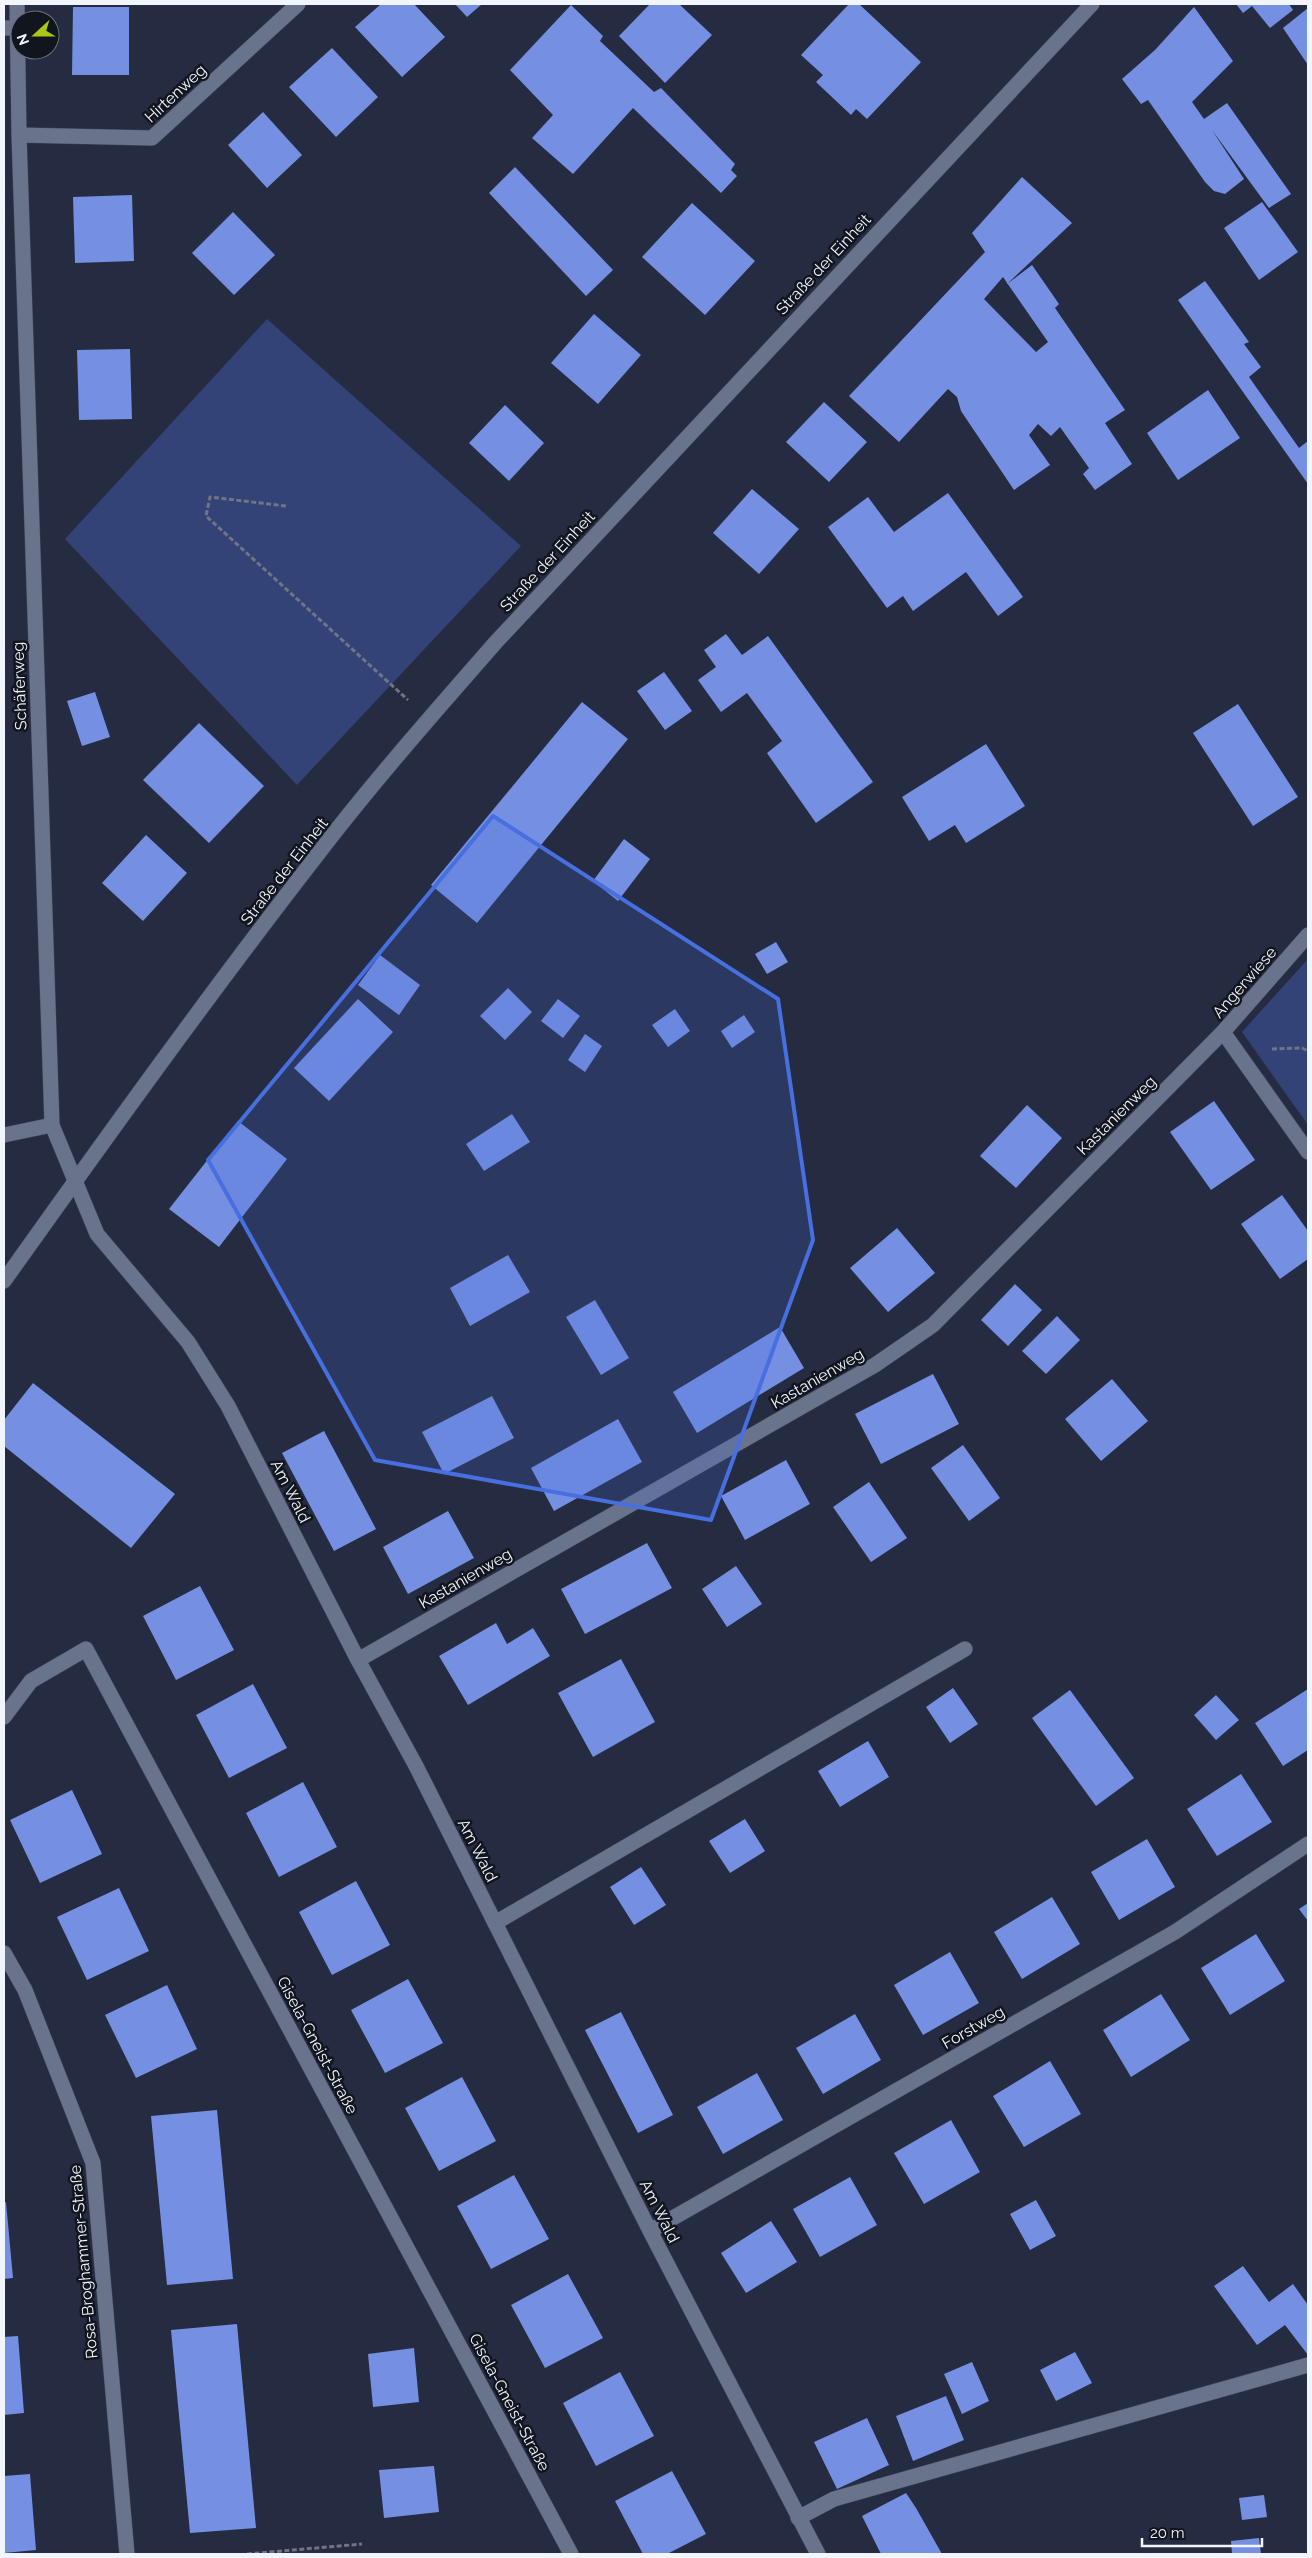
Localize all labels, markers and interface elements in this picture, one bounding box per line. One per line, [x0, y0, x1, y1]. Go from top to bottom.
north arrow [10, 10, 60, 60]
text: N [13, 32, 32, 48]
street label: Hirtenweg [141, 60, 210, 126]
street label: Straße der Einheit [772, 210, 875, 318]
street label: Straße der Einheit [496, 507, 599, 615]
street label: Schäferweg [8, 641, 31, 731]
street label: Straße der Einheit [237, 814, 332, 929]
street label: Angerwiese [1208, 943, 1280, 1022]
street label: Kastanienweg [1073, 1072, 1160, 1159]
street label: Kastanienweg [767, 1344, 867, 1413]
street label: Am Wald [267, 1457, 314, 1526]
street label: Kastanienweg [415, 1544, 515, 1613]
street label: Am Wald [454, 1816, 501, 1885]
street label: Gisela-Gneist-Straße [273, 1973, 362, 2117]
street label: Forstweg [939, 2002, 1008, 2053]
street label: Rosa-Broghammer-Straße [66, 2164, 101, 2360]
street label: Am Wald [636, 2177, 683, 2246]
street label: Gisela-Gneist-Straße [465, 2330, 554, 2474]
scale bar [1142, 2516, 1262, 2548]
text: 20 m [1150, 2524, 1185, 2542]

